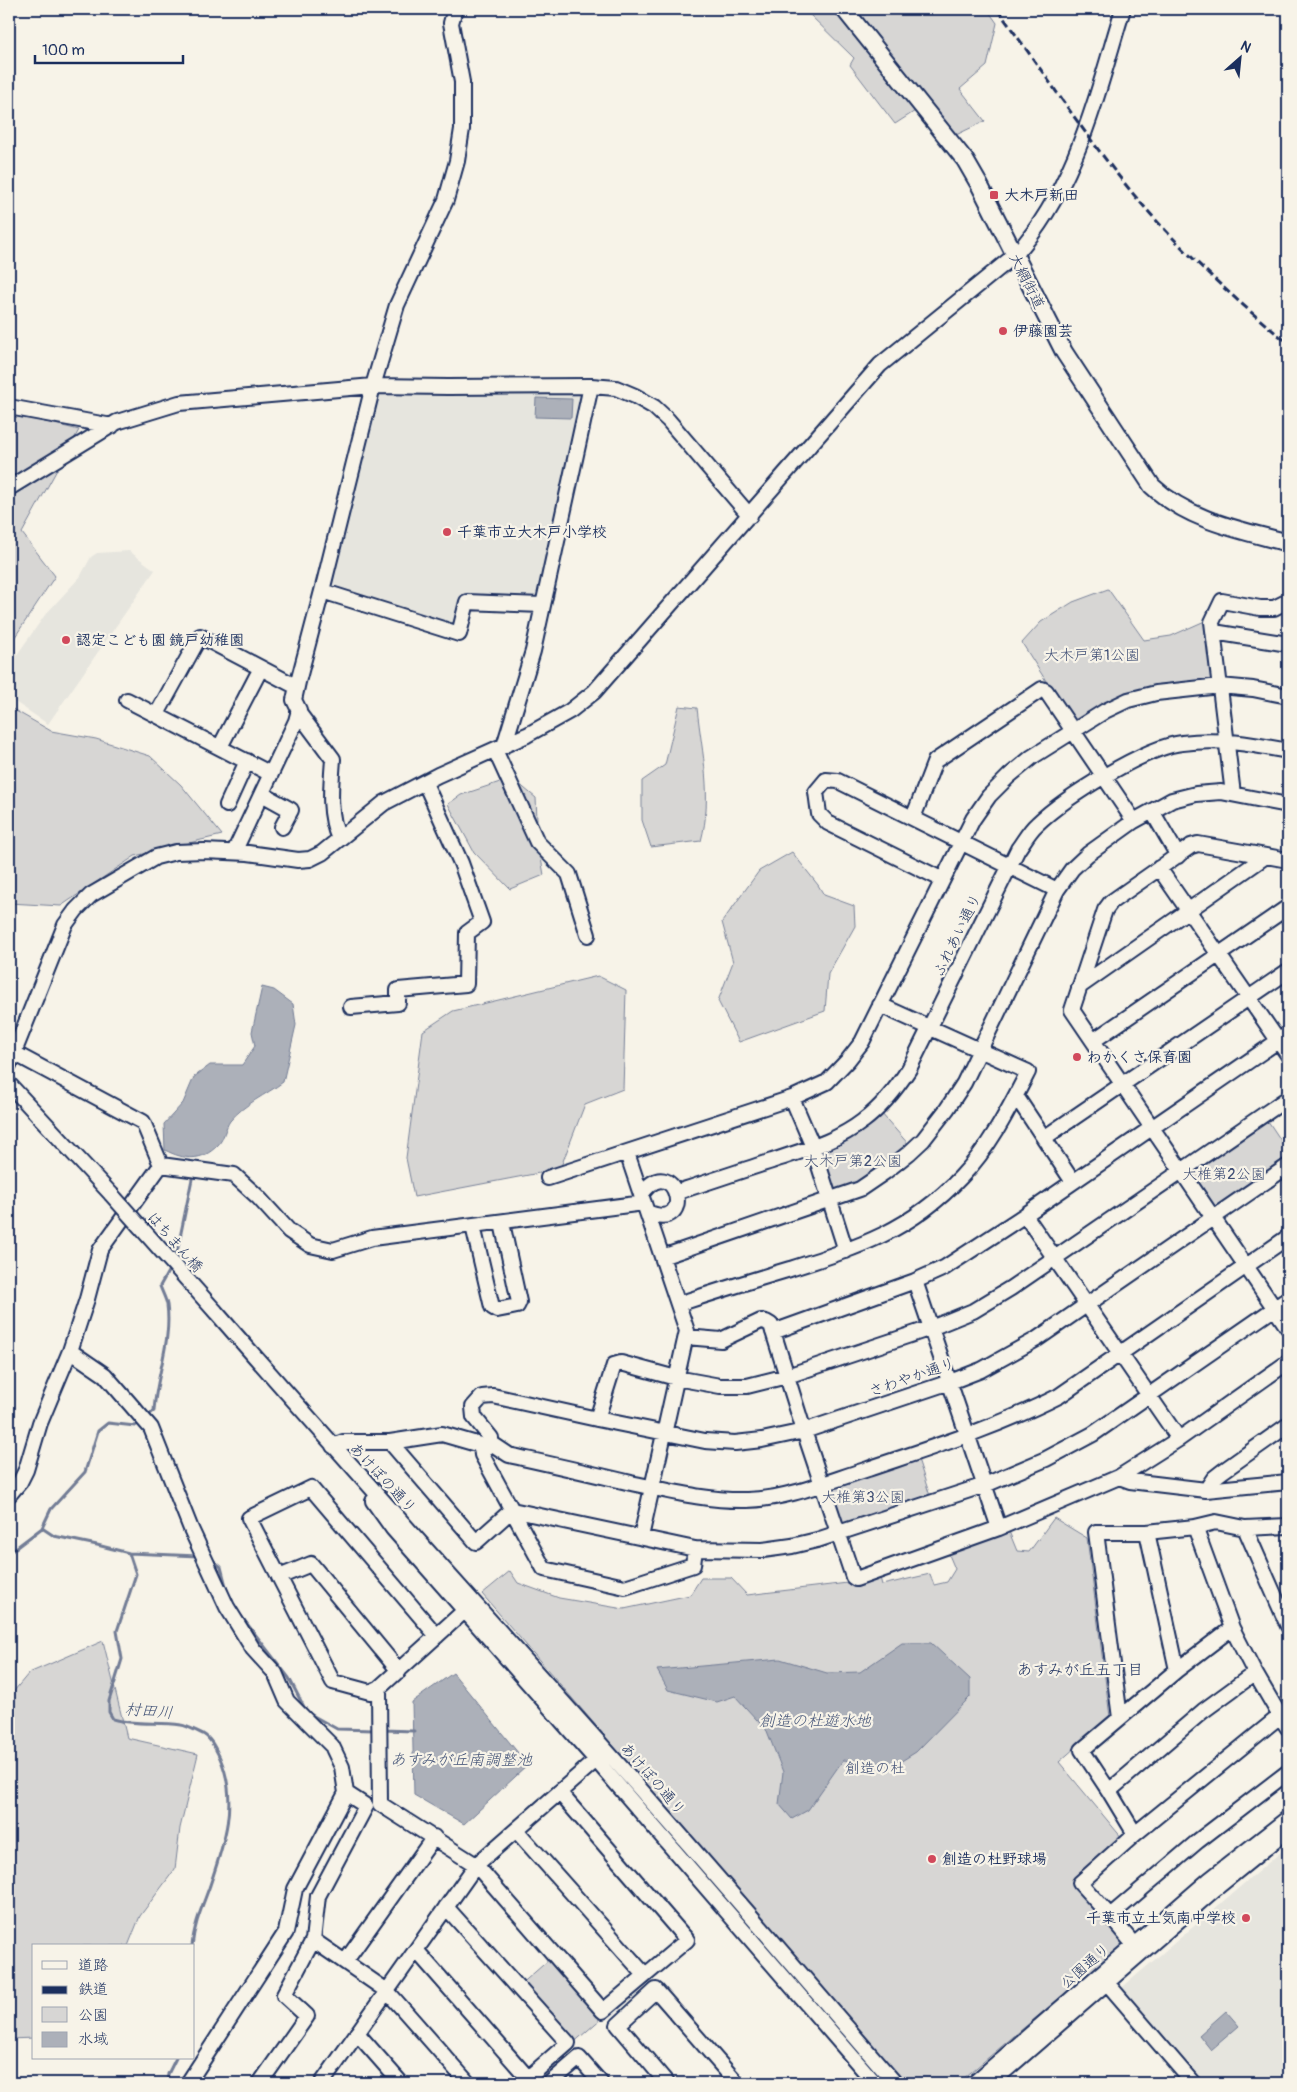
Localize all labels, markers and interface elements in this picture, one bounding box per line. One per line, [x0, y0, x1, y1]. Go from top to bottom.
scale bar [35, 32, 182, 64]
north arrow [1214, 32, 1264, 82]
text: N [1238, 37, 1254, 57]
text: 100 m [42, 41, 85, 60]
place label: 大木戸新田 [1004, 186, 1079, 205]
marker: 大木戸新田 [988, 189, 1000, 201]
street label: 大網街道 [1004, 250, 1049, 312]
place label: 伊藤園芸 [1013, 322, 1073, 341]
marker: 伊藤園芸 [997, 325, 1009, 337]
place label: 千葉市立大木戸小学校 [457, 523, 607, 542]
marker: 千葉市立大木戸小学校 [441, 526, 453, 538]
place label: 認定こども園 鏡戸幼稚園 [76, 631, 244, 650]
marker: 認定こども園 鏡戸幼稚園 [60, 634, 72, 646]
park label: 大木戸第1公園 [1044, 646, 1140, 665]
street label: ふれあい通り [929, 891, 986, 980]
place label: わかくさ保育園 [1087, 1048, 1192, 1067]
marker: わかくさ保育園 [1071, 1051, 1083, 1063]
park label: 大木戸第2公園 [804, 1152, 902, 1171]
park label: 大椎第2公園 [1182, 1165, 1266, 1184]
street label: はちまん橋 [142, 1208, 207, 1277]
street label: さわやか通り [867, 1354, 958, 1401]
street label: あけぼの通り [345, 1439, 420, 1518]
park label: 大椎第3公園 [821, 1488, 905, 1507]
district label: あすみが丘五丁目 [1017, 1660, 1143, 1680]
water label: 村田川 [124, 1699, 174, 1723]
water label: 創造の杜遊水地 [759, 1711, 872, 1731]
street label: あけぼの通り [616, 1739, 689, 1820]
water label: あすみが丘南調整池 [390, 1750, 533, 1770]
park label: 創造の杜 [845, 1759, 905, 1778]
place label: 創造の杜野球場 [942, 1850, 1047, 1869]
marker: 創造の杜野球場 [926, 1853, 938, 1865]
place label: 千葉市立土気南中学校 [1086, 1909, 1236, 1928]
marker: 千葉市立土気南中学校 [1240, 1912, 1252, 1924]
street label: 公園通り [1056, 1940, 1114, 1993]
legend [32, 1944, 195, 2060]
text: 道路 [78, 1956, 108, 1975]
text: 鉄道 [78, 1980, 108, 1999]
text: 公園 [78, 2006, 108, 2025]
text: 水域 [78, 2030, 108, 2049]

